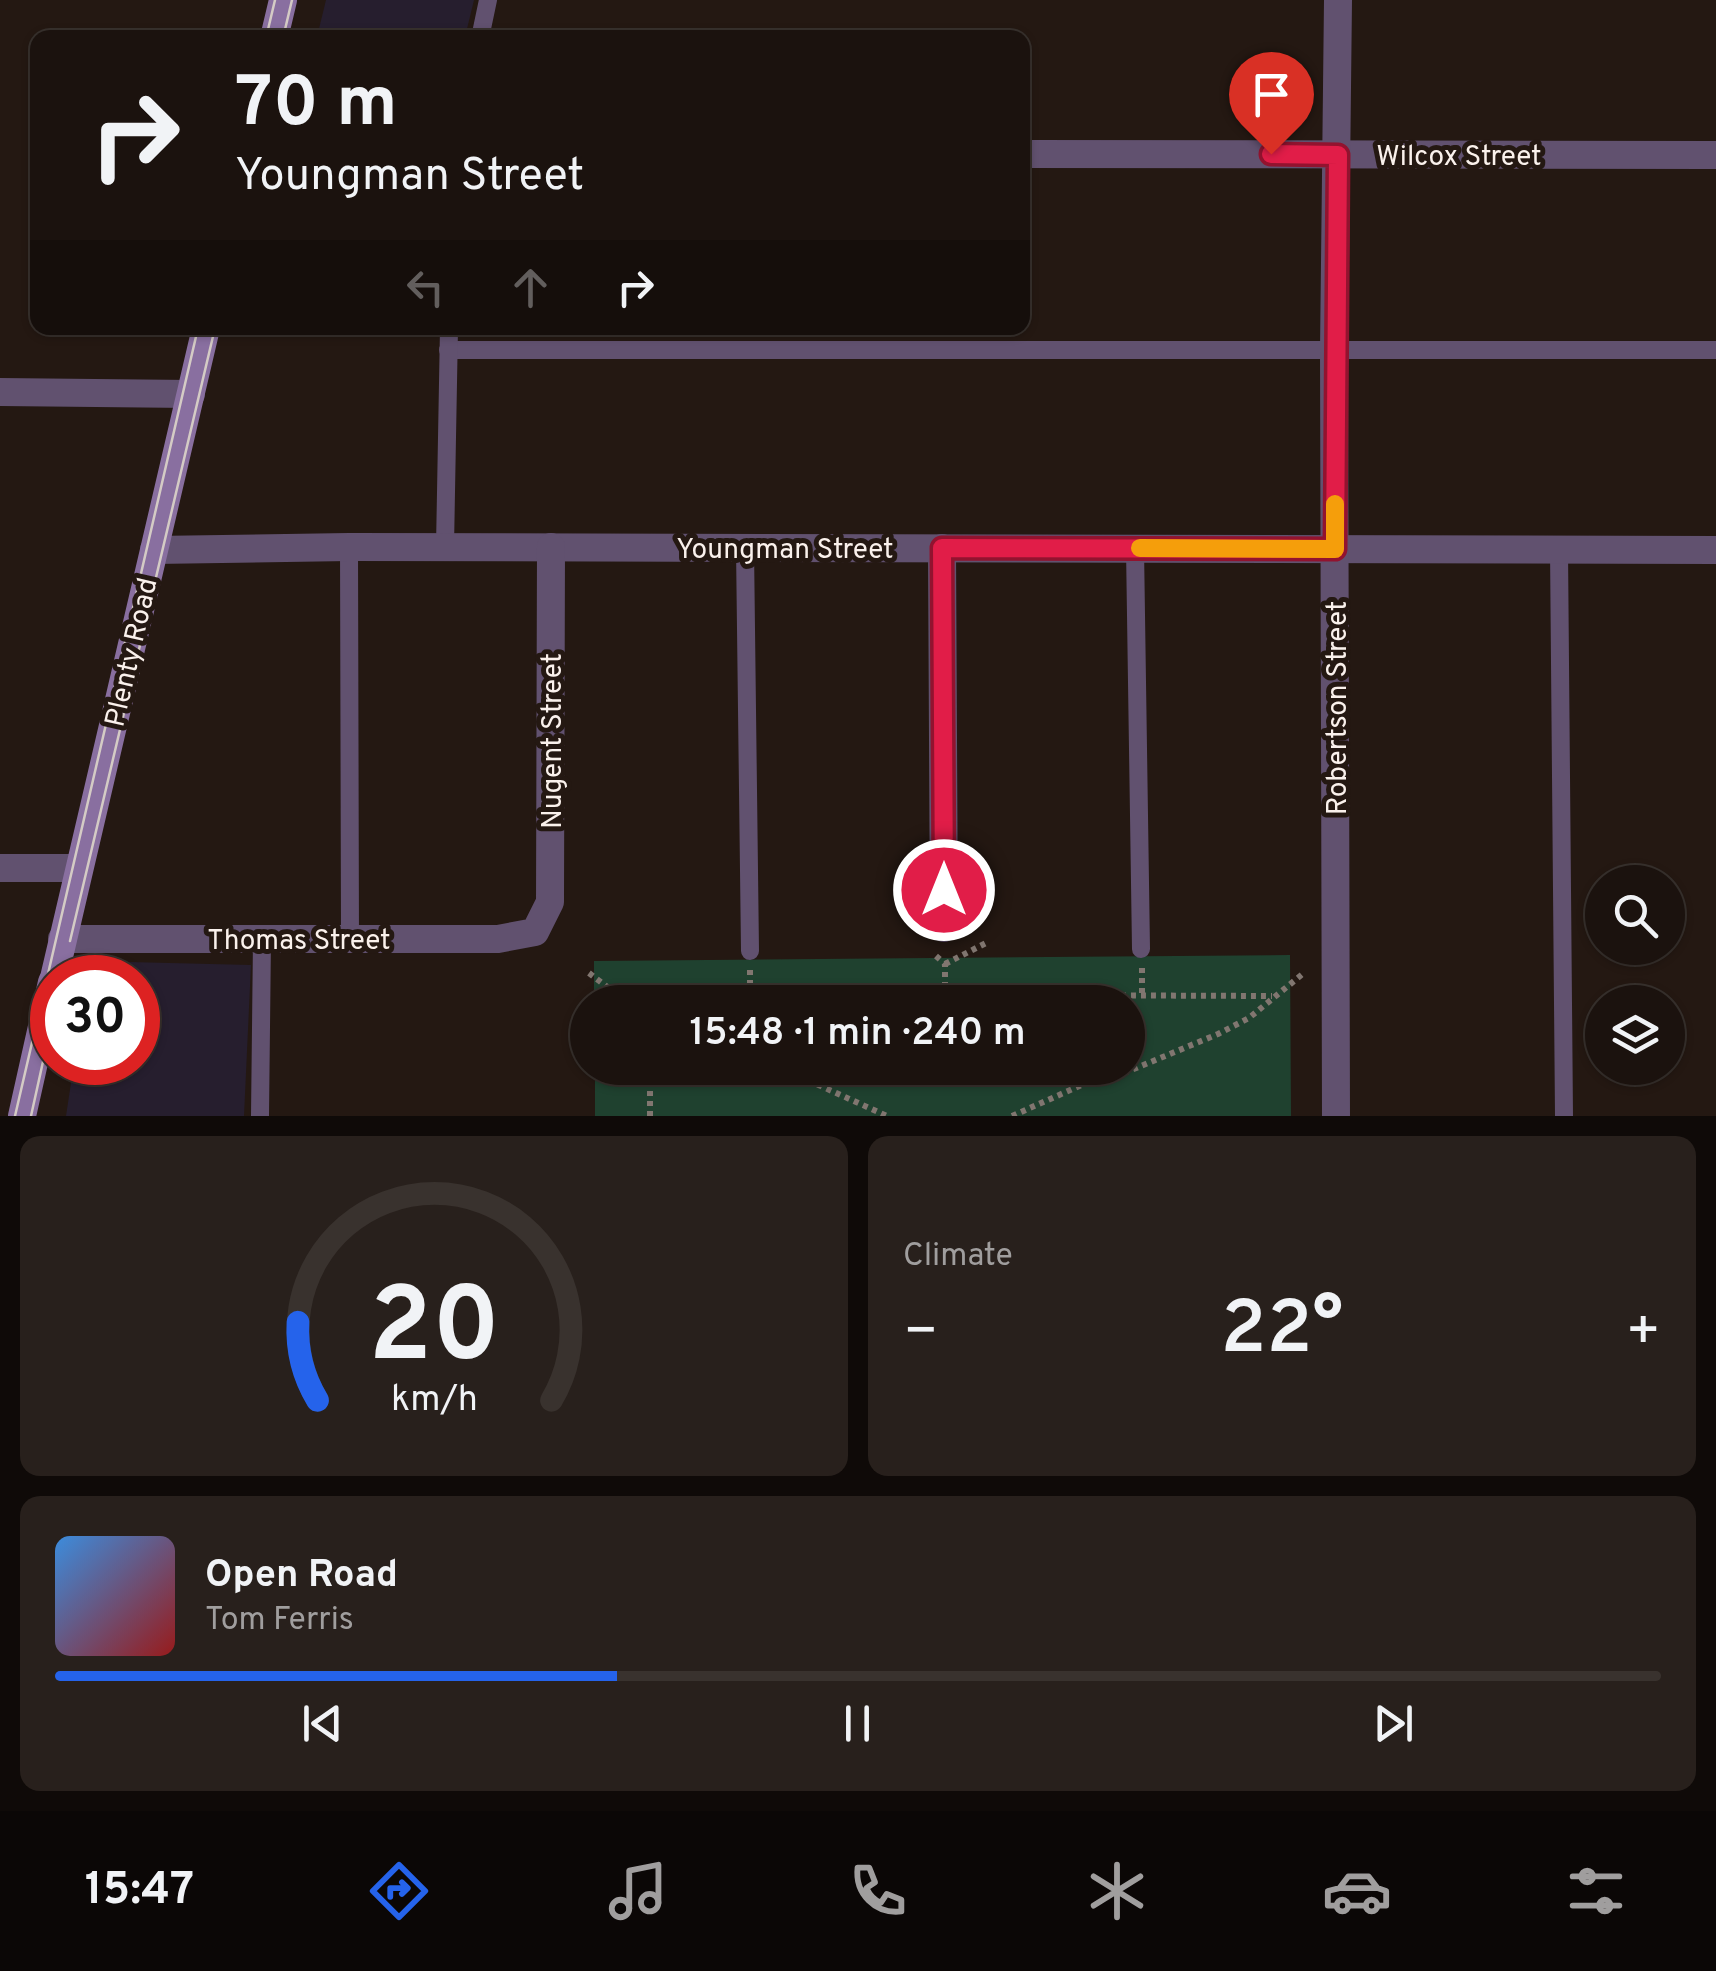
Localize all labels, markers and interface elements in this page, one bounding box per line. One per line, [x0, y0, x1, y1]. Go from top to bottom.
pin [1229, 52, 1314, 155]
text: 70 m [235, 62, 398, 151]
icon: arrive [1244, 67, 1299, 122]
icon: right [70, 70, 200, 200]
street label: Wilcox Street [1376, 140, 1542, 176]
text: Youngman Street [235, 149, 584, 206]
icon: left [398, 260, 453, 315]
icon: ahead [503, 260, 558, 315]
icon: right [608, 260, 663, 315]
street label: Youngman Street [676, 533, 894, 569]
street label: Plenty Road [98, 575, 168, 731]
street label: Robertson Street [1321, 601, 1357, 815]
street label: Nugent Street [536, 653, 572, 829]
position arrow [892, 838, 996, 942]
map controls [1585, 865, 1685, 1085]
button: search [1585, 865, 1685, 965]
street label: Thomas Street [207, 924, 391, 960]
speed limit sign: 30 [30, 955, 160, 1085]
button: layers [1585, 985, 1685, 1085]
text: 15:48 · 1 min · 240 m [689, 1010, 1026, 1059]
text: Climate [903, 1237, 1013, 1277]
text: 20 [368, 1266, 500, 1398]
text: 22° [1221, 1285, 1343, 1380]
text: − [903, 1299, 938, 1369]
text: + [1626, 1299, 1661, 1369]
text: km/h [391, 1378, 477, 1424]
text: Open Road [205, 1552, 398, 1601]
text: Tom Ferris [205, 1601, 354, 1641]
icon: previous [295, 1696, 350, 1751]
icon: pause [830, 1696, 885, 1751]
icon: next [1366, 1696, 1421, 1751]
icon: directions [364, 1856, 434, 1926]
icon: music [603, 1856, 673, 1926]
icon: phone [843, 1856, 913, 1926]
icon: climate [1082, 1856, 1152, 1926]
icon: car [1322, 1856, 1392, 1926]
icon: filters [1561, 1856, 1631, 1926]
text: 15:47 [85, 1863, 194, 1920]

